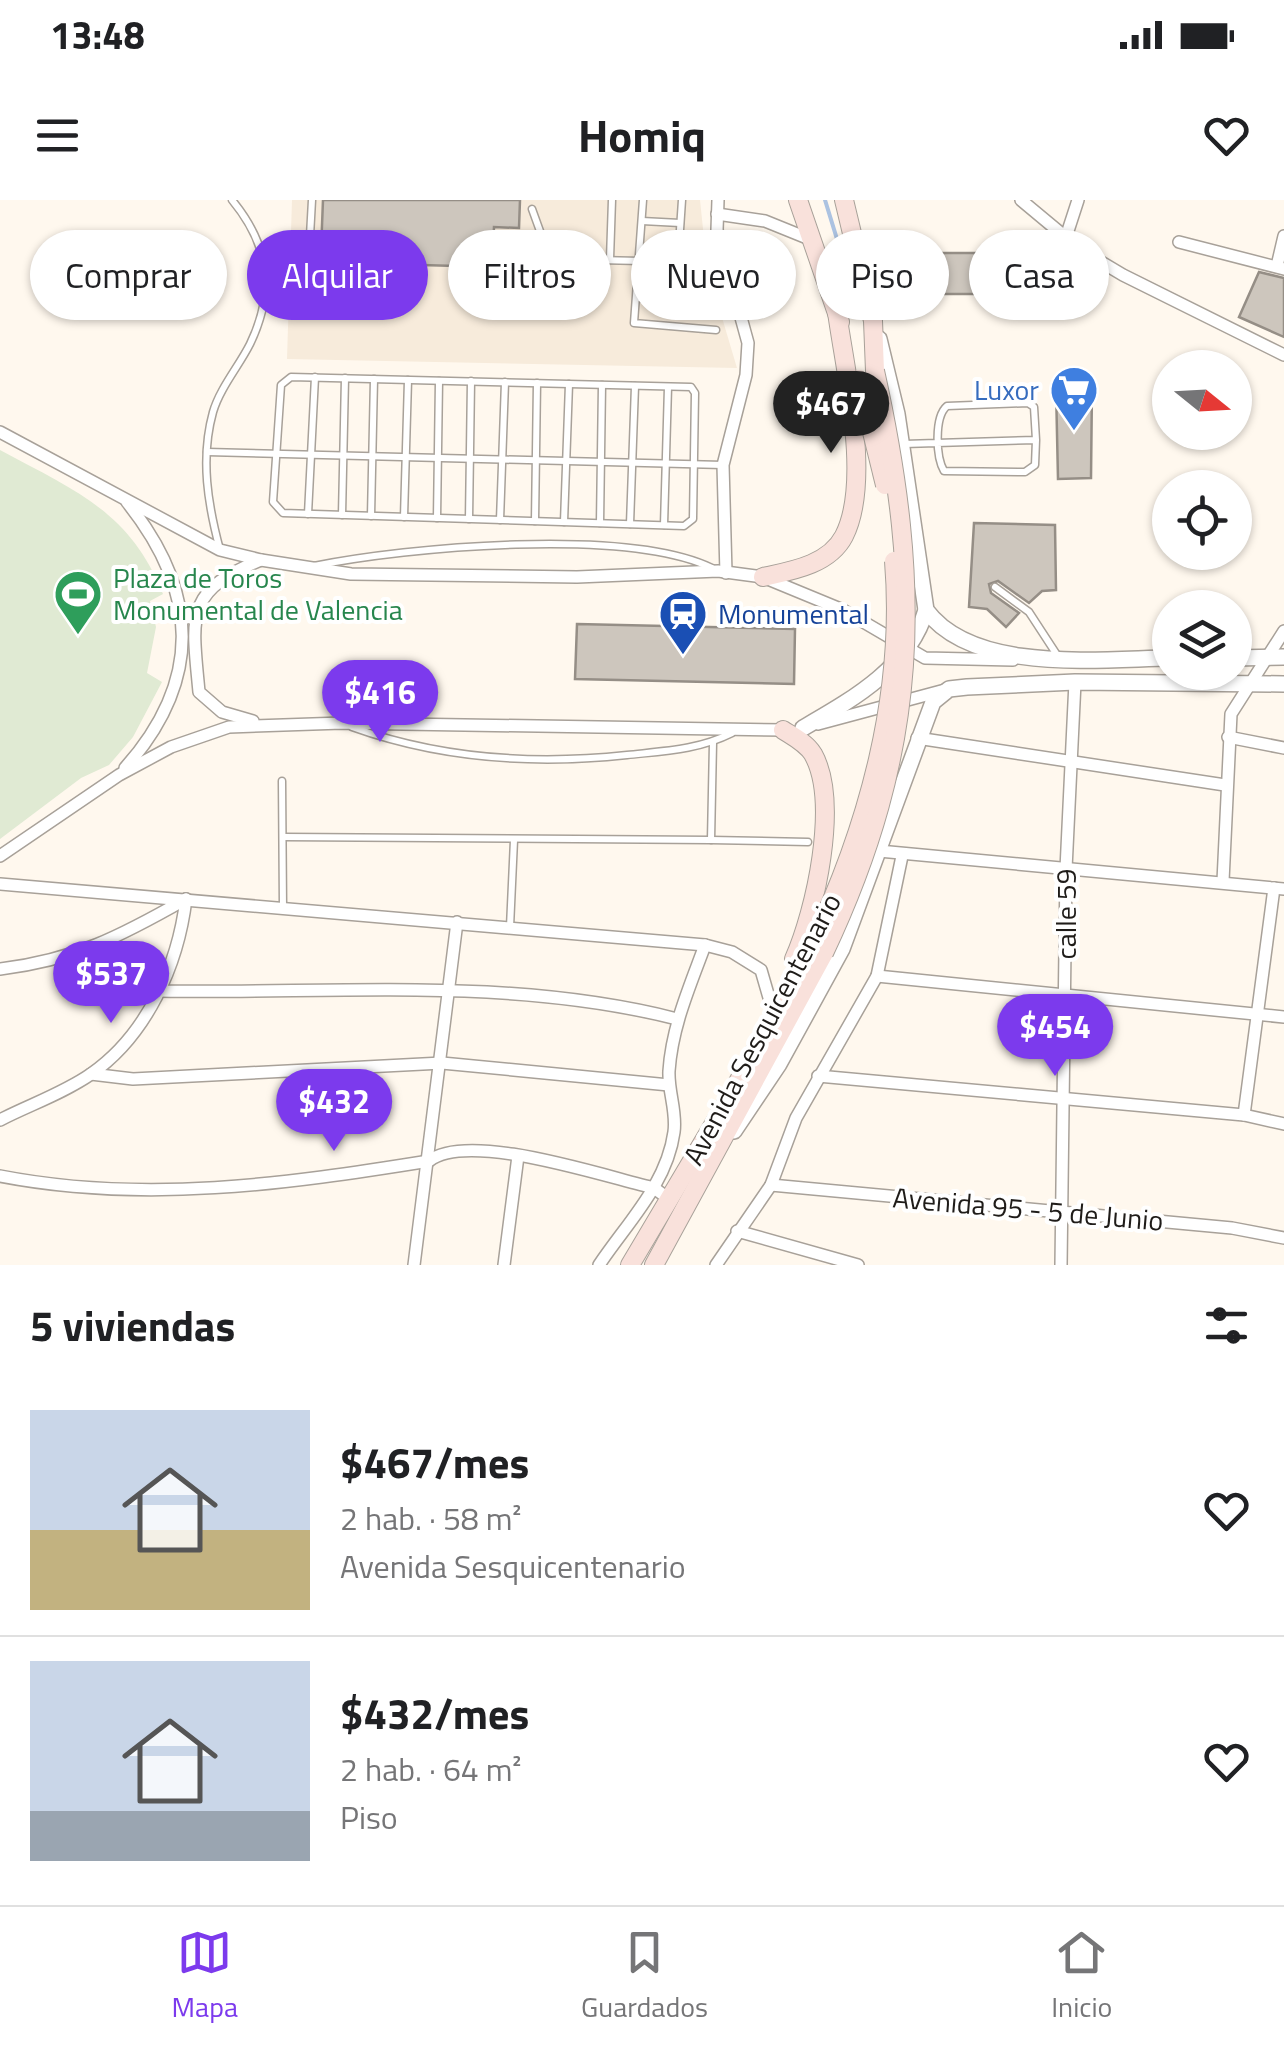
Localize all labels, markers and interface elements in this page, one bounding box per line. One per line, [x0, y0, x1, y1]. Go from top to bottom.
text: 13:48 [50, 6, 145, 64]
text: Homiq [578, 101, 706, 169]
icon: menu [30, 108, 85, 163]
icon: heart [1199, 108, 1254, 163]
chip: Comprar [30, 230, 227, 320]
chip: Alquilar [247, 230, 428, 320]
chip: Filtros [448, 230, 611, 320]
chip: Nuevo [631, 230, 796, 320]
chip: Piso [816, 230, 949, 320]
chip: Casa [969, 230, 1109, 320]
north arrow [1152, 350, 1252, 450]
map controls [1152, 350, 1252, 690]
supermarket icon: Luxor [1048, 364, 1100, 432]
place label: Luxor [974, 368, 1039, 411]
pin: $467 [772, 371, 890, 456]
text: $467 [795, 379, 867, 427]
button: locate [1152, 470, 1252, 570]
place label: Plaza de Toros Monumental de Valencia [113, 556, 403, 631]
sports icon: Plaza de Toros Monumental de Valencia [52, 568, 104, 636]
station icon: Monumental [657, 588, 709, 656]
button: layers [1152, 590, 1252, 690]
place label: Monumental [718, 592, 869, 635]
pin: $416 [321, 660, 439, 745]
text: $416 [344, 668, 416, 716]
street label: calle 59 [1044, 869, 1087, 959]
street label: Avenida Sesquicentenario [672, 885, 852, 1172]
pin: $537 [52, 941, 170, 1026]
text: $537 [75, 949, 147, 997]
pin: $454 [996, 994, 1114, 1079]
text: $454 [1019, 1002, 1091, 1050]
pin: $432 [275, 1069, 393, 1154]
text: $432 [298, 1077, 370, 1125]
street label: Avenida 95 - 5 de Junio [891, 1175, 1165, 1242]
text: 5 viviendas [30, 1293, 235, 1357]
icon: filters [1199, 1298, 1254, 1353]
text: $467/mes [340, 1430, 529, 1494]
icon: home [110, 1450, 230, 1570]
icon: heart [1199, 1483, 1254, 1538]
text: 2 hab. · 58 m² [340, 1494, 522, 1542]
text: Avenida Sesquicentenario [340, 1542, 686, 1590]
text: $432/mes [340, 1681, 529, 1745]
icon: home [110, 1701, 230, 1821]
icon: heart [1199, 1734, 1254, 1789]
text: 2 hab. · 64 m² [340, 1745, 522, 1793]
text: Piso [340, 1793, 398, 1841]
tab: Mapa [172, 1925, 238, 2028]
tab: Guardados [581, 1925, 708, 2028]
tab: Inicio [1051, 1925, 1112, 2028]

